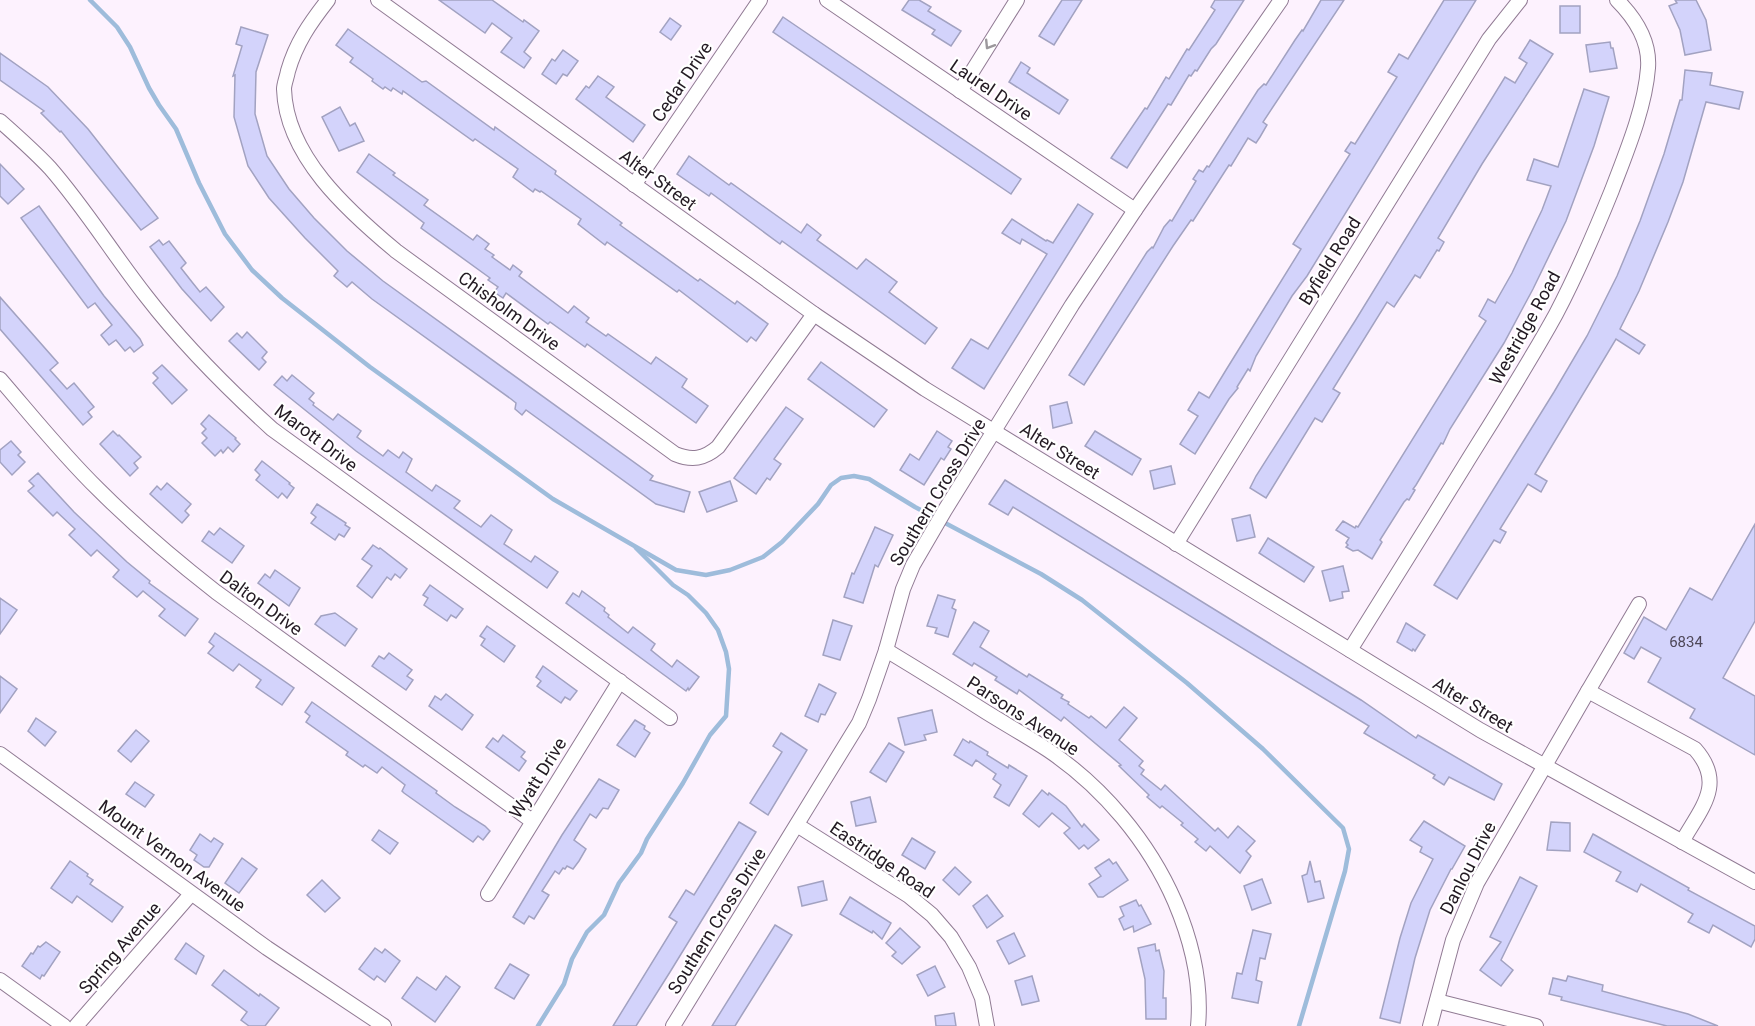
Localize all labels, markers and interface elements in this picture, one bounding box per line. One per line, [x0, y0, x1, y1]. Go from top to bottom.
street label: Cedar Drive [647, 38, 716, 126]
one-way arrow [984, 39, 996, 49]
street label: Laurel Drive [946, 55, 1036, 125]
street label: Alter Street [616, 145, 701, 214]
street label: Byfield Road [1294, 213, 1365, 309]
street label: Chisholm Drive [454, 267, 564, 355]
street label: Westridge Road [1485, 267, 1564, 388]
street label: Marott Drive [271, 400, 362, 476]
street label: Southern Cross Drive [885, 414, 990, 569]
street label: Alter Street [1017, 418, 1104, 483]
street label: Dalton Drive [216, 566, 307, 640]
house number: 6834 [1669, 633, 1703, 651]
street label: Parsons Avenue [963, 672, 1083, 760]
street label: Alter Street [1429, 672, 1517, 737]
street label: Wyatt Drive [505, 734, 571, 822]
street label: Mount Vernon Avenue [95, 795, 250, 916]
street label: Eastridge Road [826, 817, 938, 902]
street label: Danlou Drive [1435, 818, 1500, 918]
street label: Southern Cross Drive [663, 844, 770, 998]
street label: Spring Avenue [74, 898, 165, 998]

